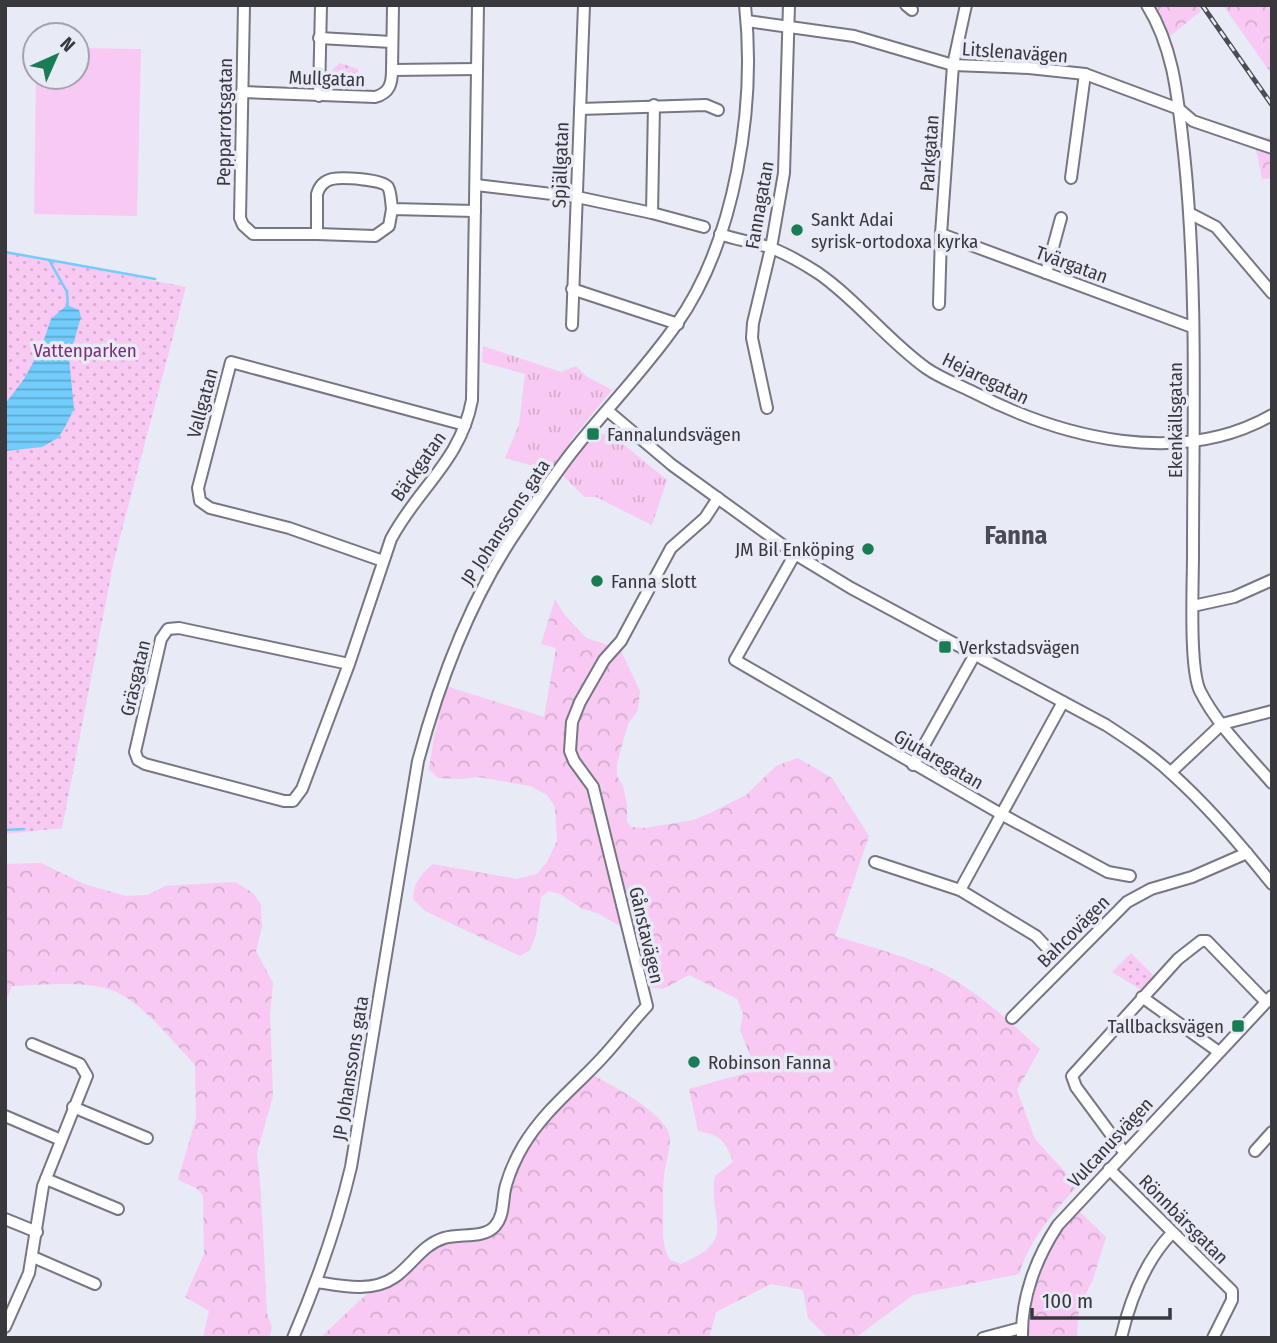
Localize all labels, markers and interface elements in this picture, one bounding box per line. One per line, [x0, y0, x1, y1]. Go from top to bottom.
north arrow [21, 21, 91, 91]
text: N [56, 32, 80, 56]
street label: Litslenavägen [961, 37, 1069, 68]
street label: Pepparrotsgatan [212, 58, 237, 186]
street label: Mullgatan [288, 66, 366, 91]
street label: Parkgatan [915, 114, 944, 192]
street label: Spjällgatan [547, 121, 574, 209]
street label: Fannagatan [740, 159, 779, 251]
place label: Sankt Adai syrisk-ortodoxa kyrka [811, 208, 978, 253]
marker: Sankt Adai syrisk-ortodoxa kyrka [789, 222, 805, 238]
street label: Tvärgatan [1033, 241, 1111, 288]
park label: Vattenparken [33, 339, 137, 362]
street label: Hejaregatan [939, 348, 1033, 409]
street label: Ekenkällsgatan [1164, 362, 1187, 478]
street label: Vallgatan [182, 366, 223, 441]
place label: Fannalundsvägen [607, 423, 741, 446]
marker: Fannalundsvägen [585, 426, 601, 442]
street label: Bäckgatan [386, 427, 451, 506]
street label: JP Johanssons gata [456, 455, 555, 590]
district label: Fanna [985, 520, 1048, 551]
place label: JM Bil Enköping [735, 538, 854, 561]
marker: JM Bil Enköping [860, 541, 876, 557]
place label: Fanna slott [611, 570, 698, 593]
marker: Fanna slott [589, 573, 605, 589]
place label: Verkstadsvägen [959, 636, 1080, 659]
street label: Gräsgatan [116, 638, 155, 718]
marker: Verkstadsvägen [937, 639, 953, 655]
street label: Gjutaregatan [890, 725, 988, 794]
street label: Gånstavägen [624, 884, 669, 986]
street label: Bahcovägen [1032, 890, 1114, 972]
street label: JP Johanssons gata [328, 994, 373, 1142]
place label: Tallbacksvägen [1108, 1015, 1224, 1038]
marker: Tallbacksvägen [1230, 1018, 1246, 1034]
place label: Robinson Fanna [708, 1051, 831, 1074]
marker: Robinson Fanna [686, 1054, 702, 1070]
street label: Vulcanusvägen [1063, 1093, 1158, 1192]
street label: Rönnbärsgatan [1134, 1170, 1233, 1269]
scale bar [1032, 1276, 1170, 1320]
text: 100 m [1042, 1288, 1093, 1314]

